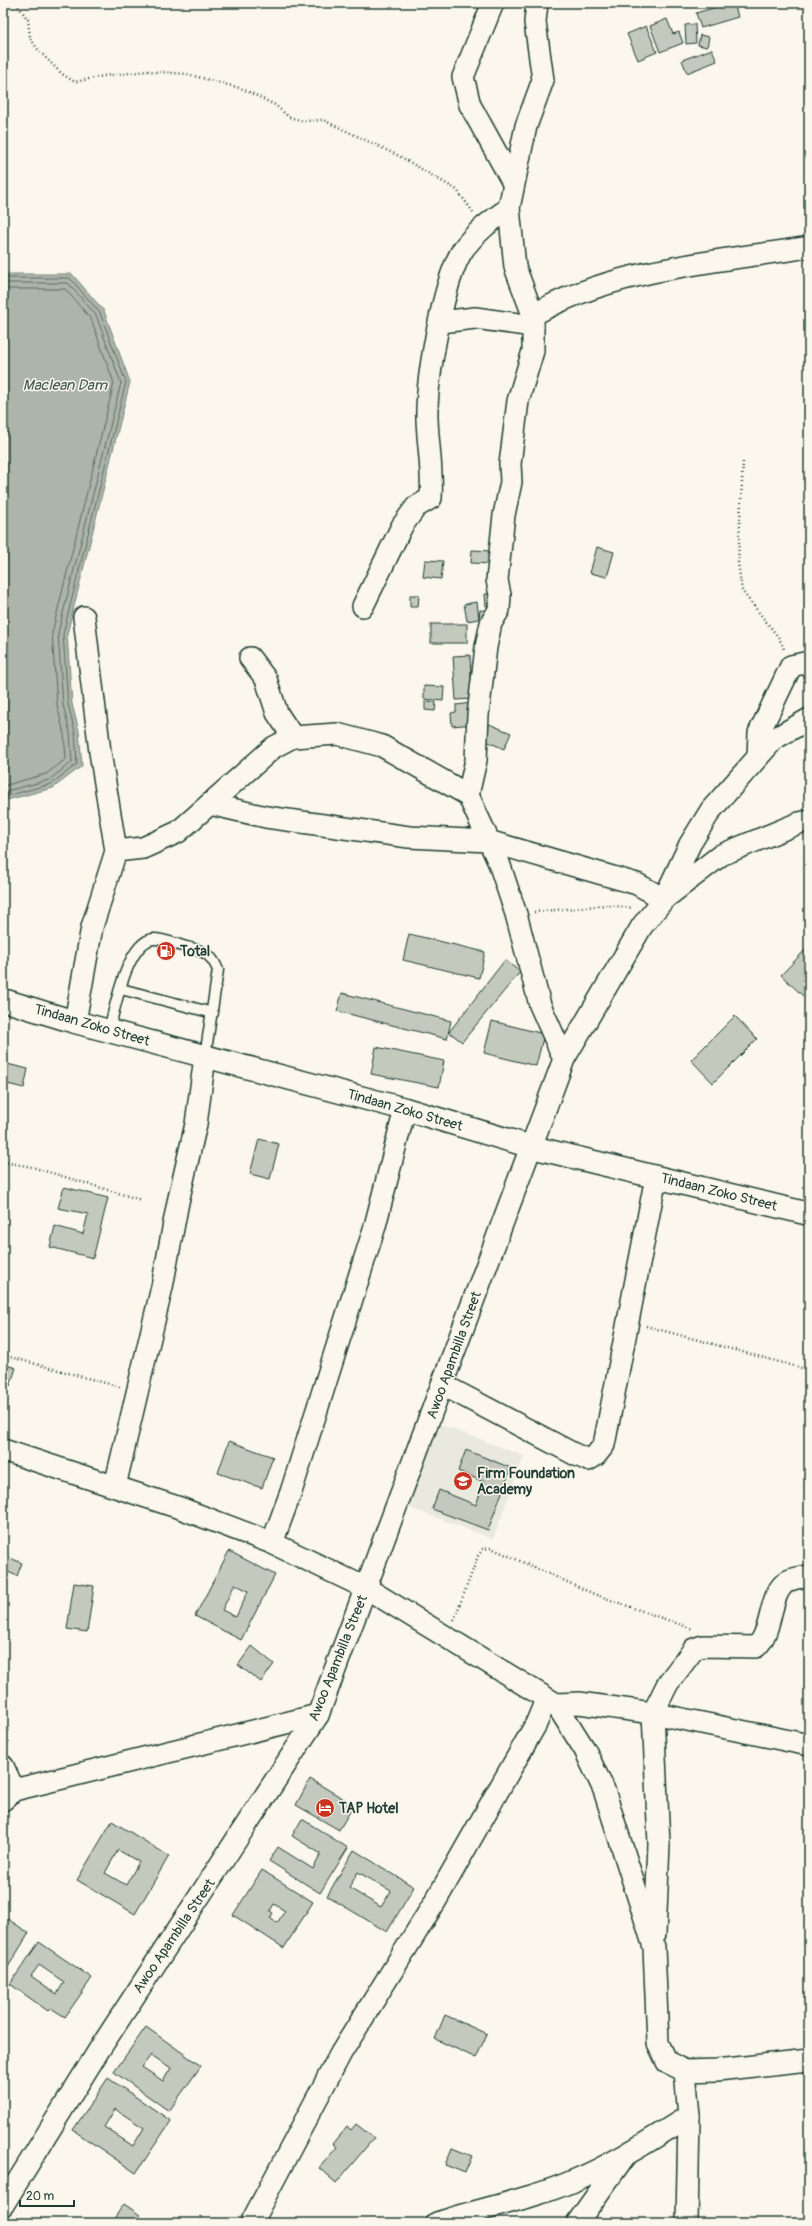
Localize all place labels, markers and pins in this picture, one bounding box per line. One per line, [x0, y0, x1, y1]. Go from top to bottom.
fuel station icon: Total [155, 940, 177, 962]
place label: Total [179, 943, 210, 960]
place label: Firm Foundation Academy [477, 1465, 575, 1498]
school or university icon: Firm Foundation Academy [452, 1470, 474, 1492]
hotel icon: TAP Hotel [314, 1797, 336, 1819]
place label: TAP Hotel [338, 1800, 398, 1817]

